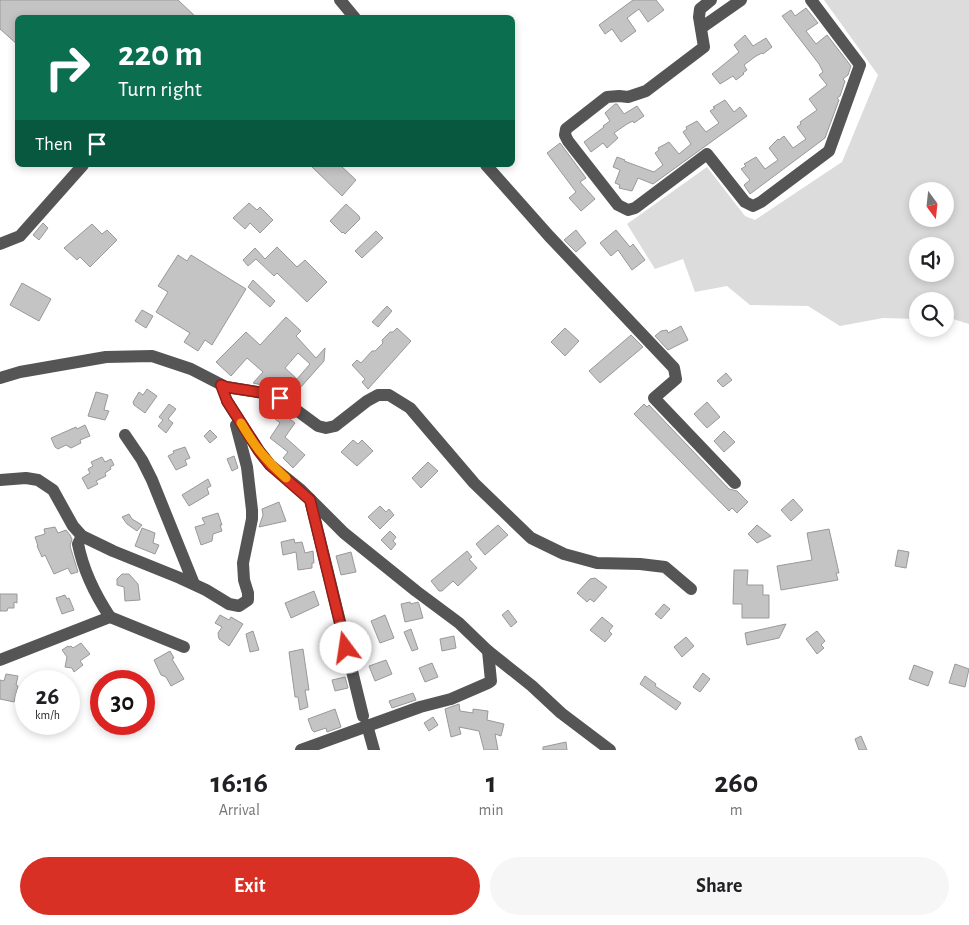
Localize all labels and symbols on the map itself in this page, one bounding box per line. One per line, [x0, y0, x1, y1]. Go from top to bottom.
north arrow [909, 182, 954, 228]
pin [259, 377, 301, 419]
position arrow [319, 621, 371, 673]
speed limit sign: 30 [90, 670, 155, 735]

